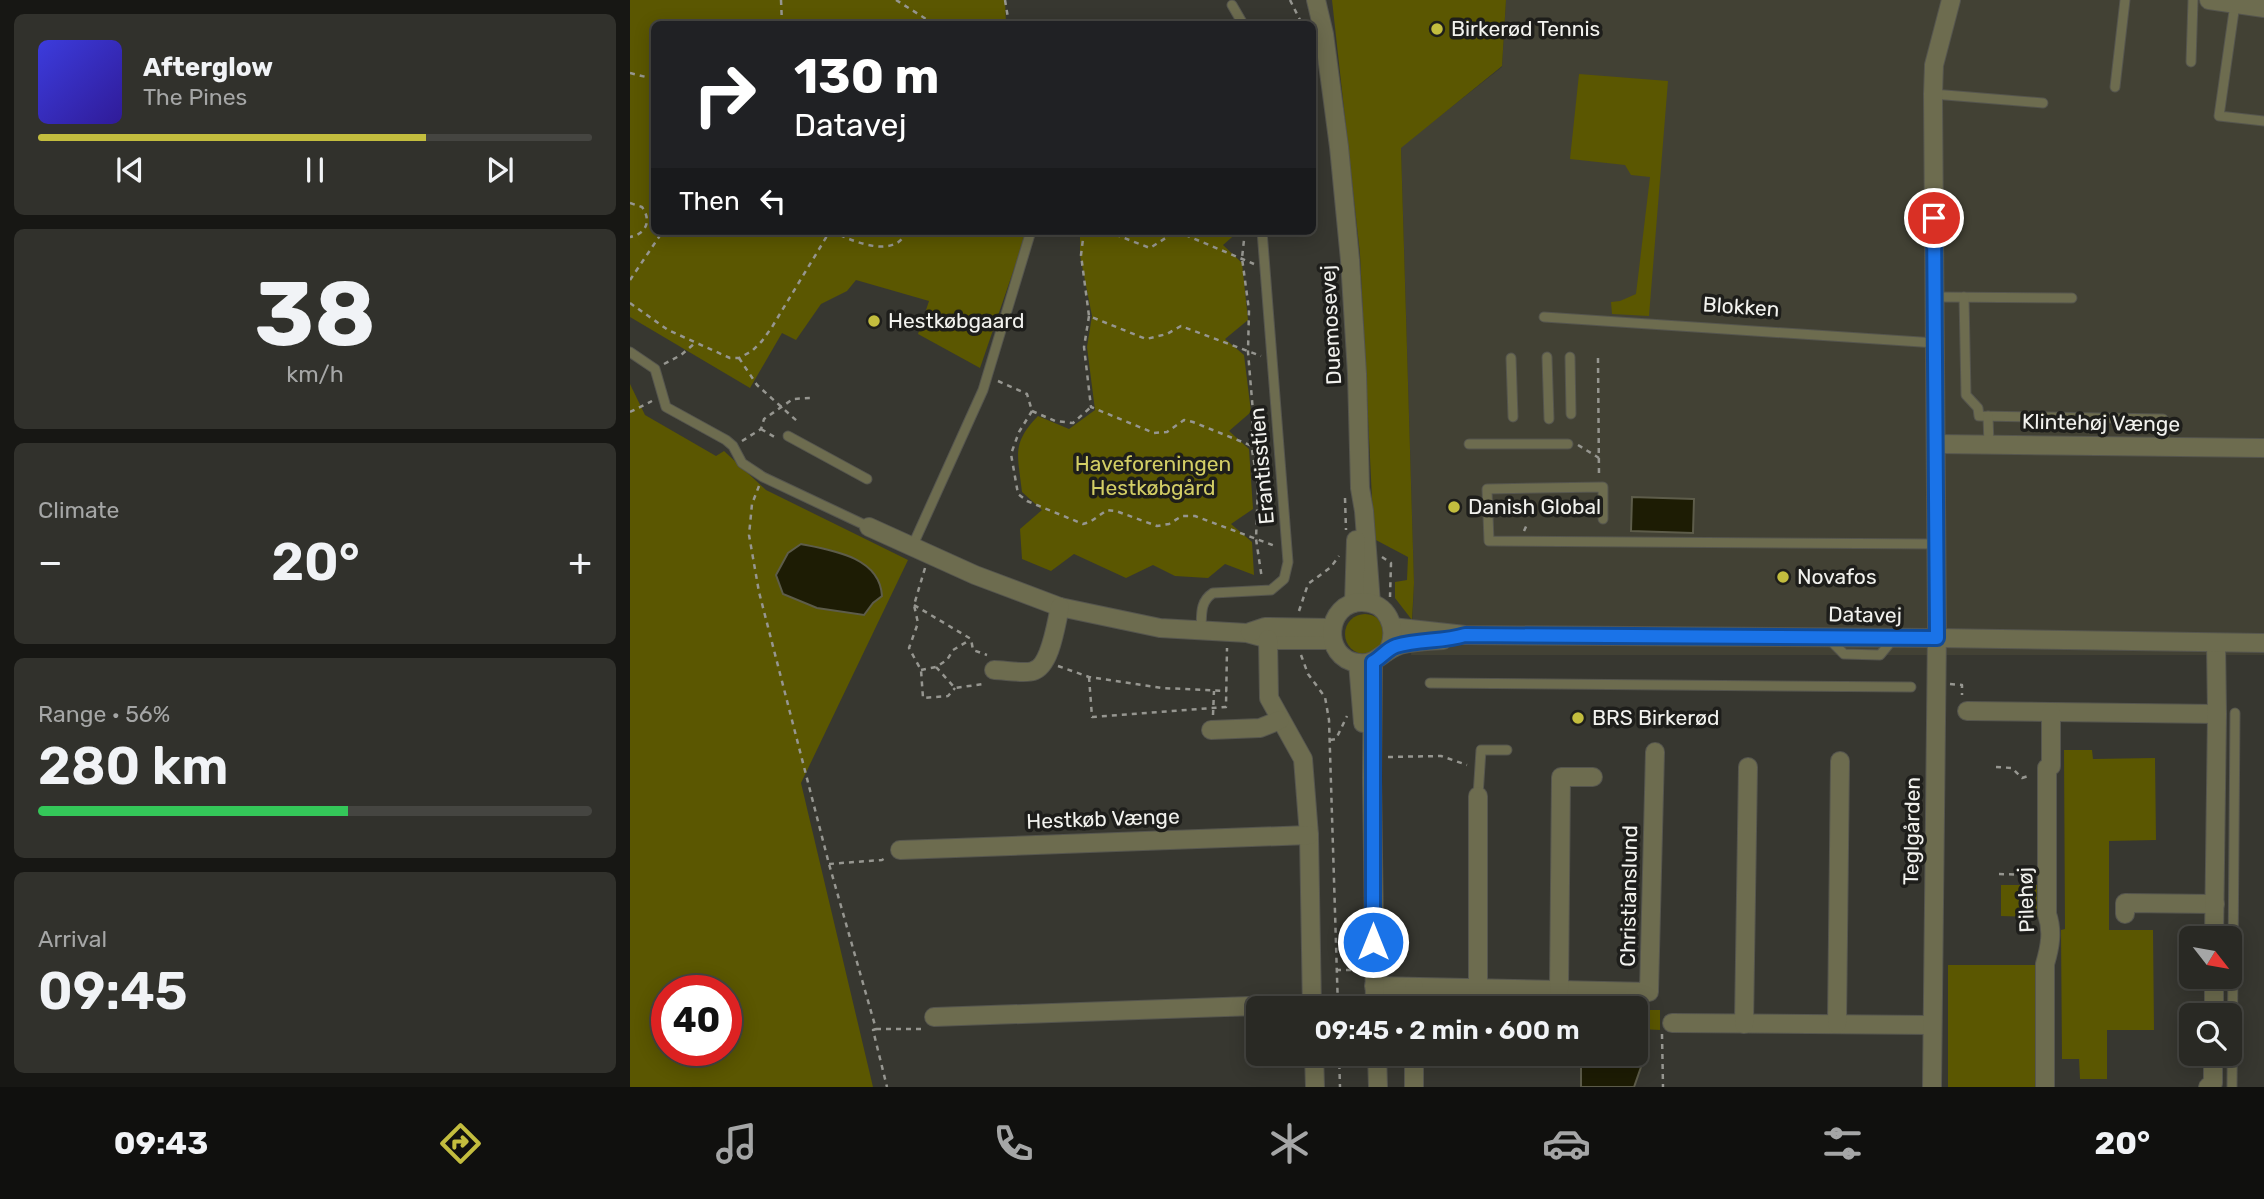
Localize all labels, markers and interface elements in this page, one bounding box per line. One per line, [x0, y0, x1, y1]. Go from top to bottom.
place label: Birkerød Tennis [1451, 16, 1600, 41]
marker: Birkerød Tennis [1429, 21, 1445, 37]
text: 130 m [794, 47, 939, 105]
icon: right [679, 49, 770, 140]
text: Afterglow [143, 52, 273, 83]
text: The Pines [143, 83, 247, 111]
text: Datavej [794, 106, 907, 144]
icon: previous [111, 151, 149, 189]
icon: pause [296, 151, 334, 189]
icon: next [481, 151, 519, 189]
icon: left [754, 182, 792, 220]
text: Then [679, 186, 740, 217]
pin [1904, 188, 1964, 248]
icon: arrive [1915, 199, 1953, 237]
text: 38 [254, 260, 376, 368]
street label: Duemosevej [1315, 264, 1346, 386]
street label: Blokken [1702, 291, 1780, 322]
place label: Hestkøbgaard [888, 308, 1025, 333]
marker: Hestkøbgaard [866, 313, 882, 329]
text: km/h [286, 360, 344, 388]
street label: Erantisstien [1244, 407, 1279, 526]
street label: Klintehøj Vænge [2022, 409, 2180, 436]
park label: Haveforeningen Hestkøbgård [1075, 451, 1231, 500]
place label: Danish Global [1468, 494, 1601, 519]
text: Climate [38, 496, 119, 524]
marker: Danish Global [1446, 499, 1462, 515]
text: 20° [271, 531, 360, 593]
text: − [38, 539, 63, 585]
text: + [568, 539, 592, 585]
place label: Novafos [1797, 564, 1877, 589]
marker: Novafos [1775, 569, 1791, 585]
street label: Datavej [1828, 601, 1902, 628]
text: Range · 56% [38, 700, 170, 728]
place label: BRS Birkerød [1592, 705, 1720, 730]
marker: BRS Birkerød [1570, 710, 1586, 726]
text: 280 km [38, 735, 229, 797]
street label: Teglgården [1898, 777, 1925, 885]
street label: Hestkøb Vænge [1026, 803, 1180, 834]
street label: Christianslund [1615, 825, 1642, 967]
street label: Pilehøj [2012, 867, 2039, 933]
position arrow [1336, 905, 1410, 979]
text: Arrival [38, 925, 107, 953]
north arrow [2179, 926, 2242, 989]
map controls [2179, 926, 2242, 1066]
text: 09:45 [38, 960, 188, 1022]
speed limit sign: 40 [651, 975, 742, 1066]
button: search [2179, 1003, 2242, 1066]
text: 09:45 · 2 min · 600 m [1314, 1015, 1580, 1046]
icon: directions [436, 1119, 485, 1168]
icon: music [712, 1119, 761, 1168]
icon: phone [989, 1119, 1038, 1168]
icon: climate [1265, 1119, 1314, 1168]
icon: car [1542, 1119, 1591, 1168]
icon: filters [1818, 1119, 1867, 1168]
text: 09:43 [114, 1124, 208, 1162]
text: 20° [2094, 1124, 2150, 1162]

